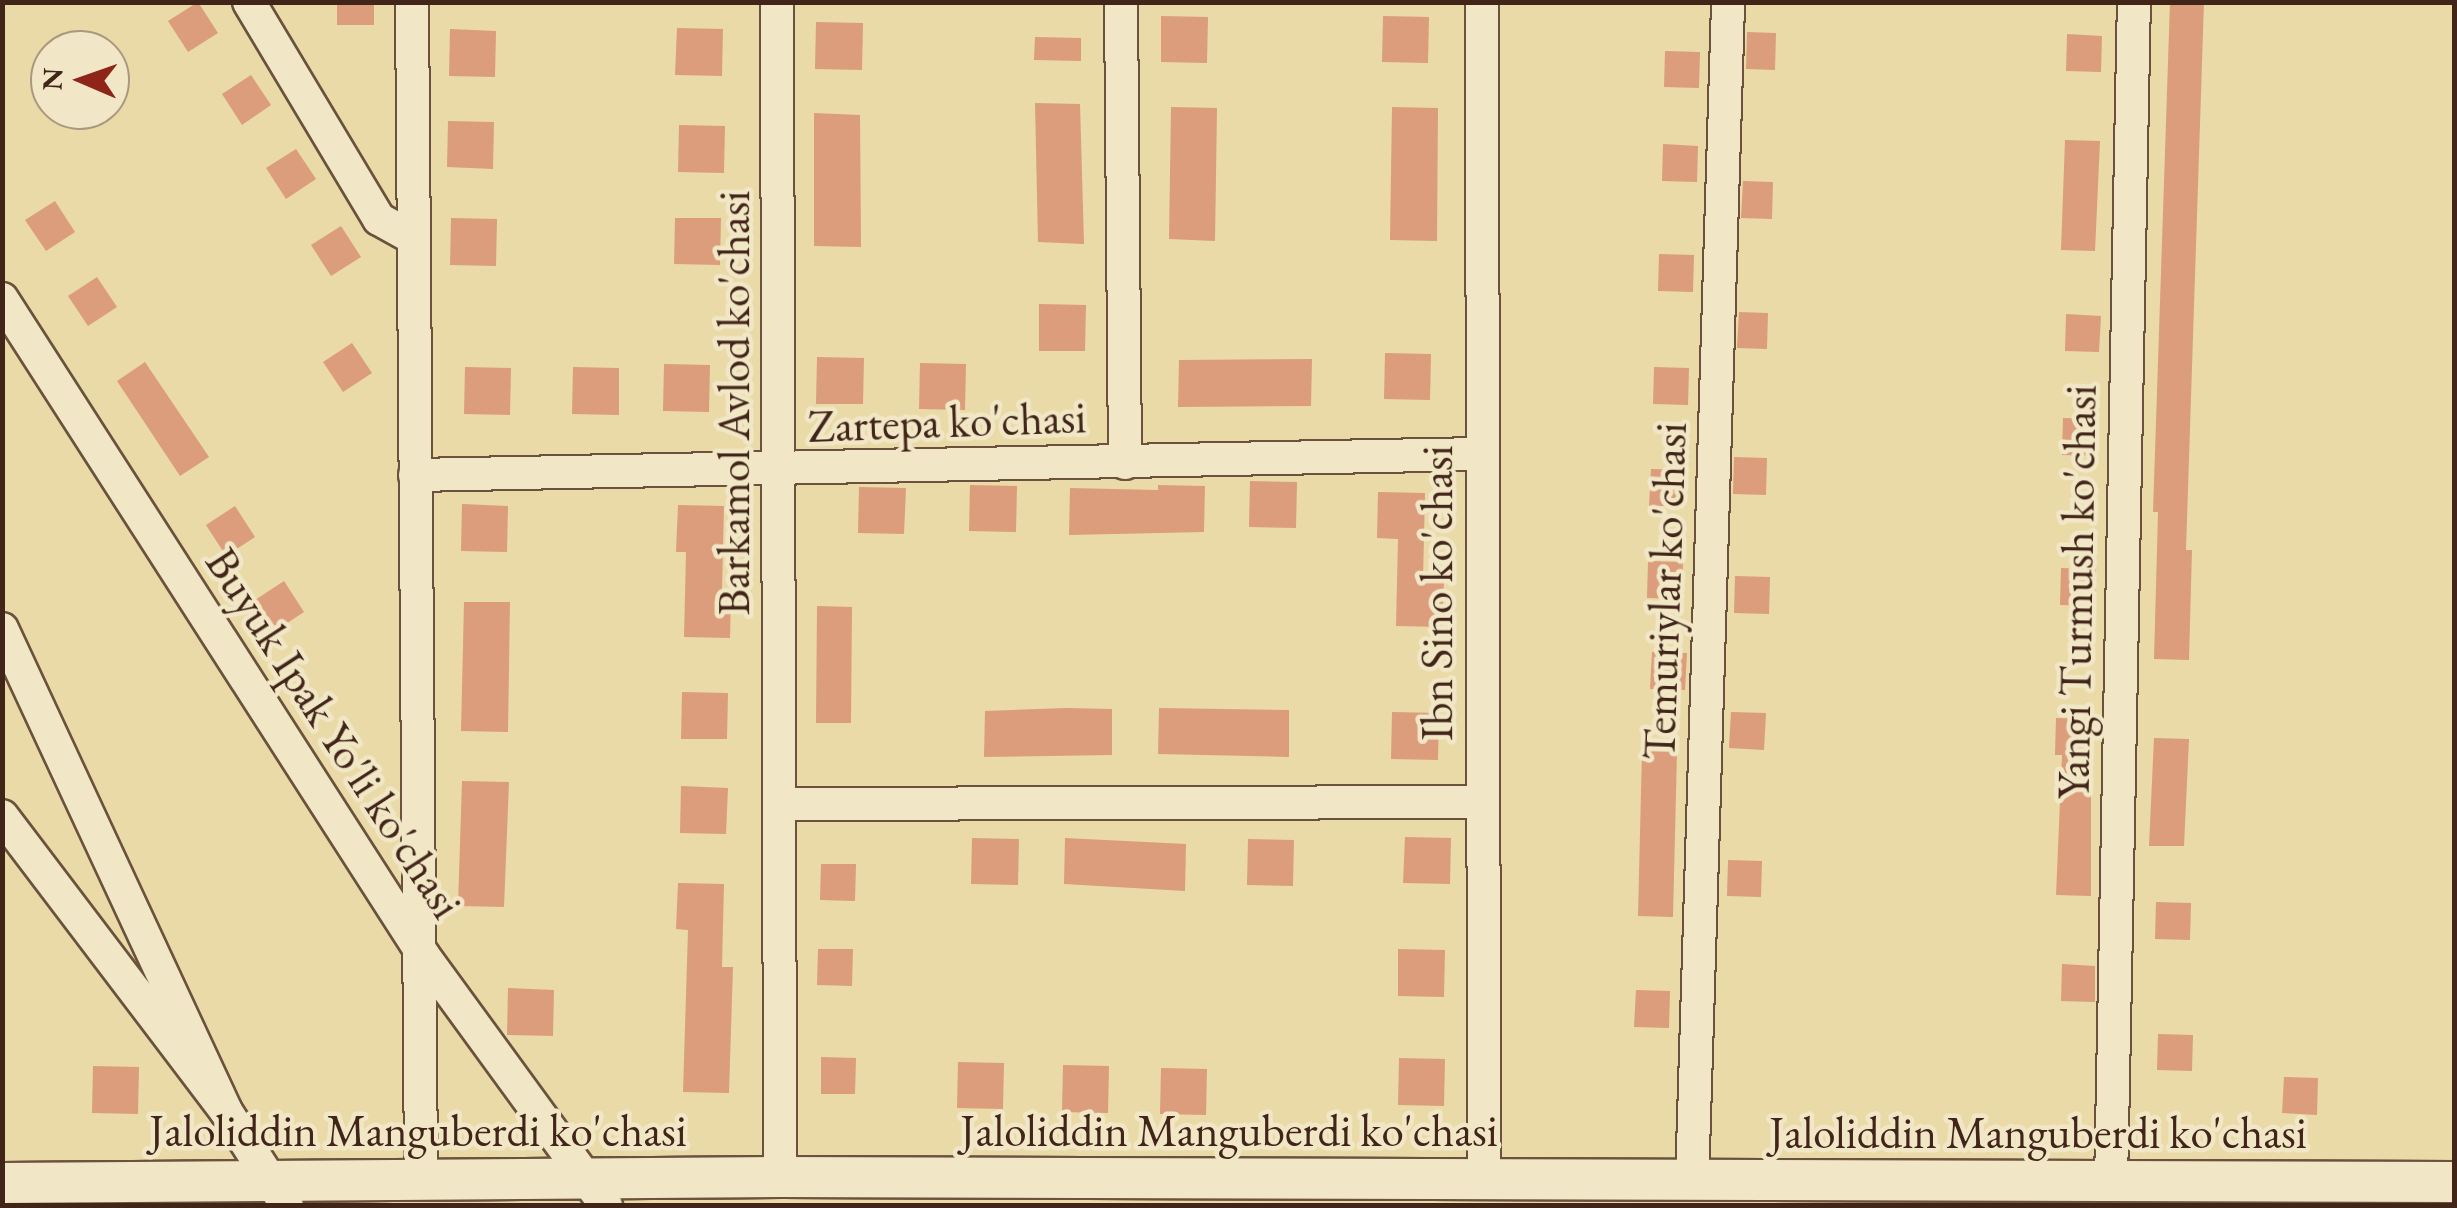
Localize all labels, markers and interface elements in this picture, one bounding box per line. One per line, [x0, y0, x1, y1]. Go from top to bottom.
north arrow [30, 30, 130, 130]
text: N [34, 67, 70, 91]
street label: Barkamol Avlod ko'chasi [707, 191, 761, 615]
street label: Yangi Turmush ko'chasi [2046, 384, 2108, 800]
street label: Zartepa ko'chasi [807, 390, 1087, 454]
street label: Temuriylar ko'chasi [1632, 421, 1698, 761]
street label: Ibn Sino ko'chasi [1410, 445, 1464, 741]
street label: Buyuk Ipak Yo'li ko'chasi [194, 538, 474, 928]
street label: Jaloliddin Manguberdi ko'chasi [149, 1104, 687, 1158]
street label: Jaloliddin Manguberdi ko'chasi [960, 1104, 1498, 1158]
street label: Jaloliddin Manguberdi ko'chasi [1769, 1106, 2307, 1160]

